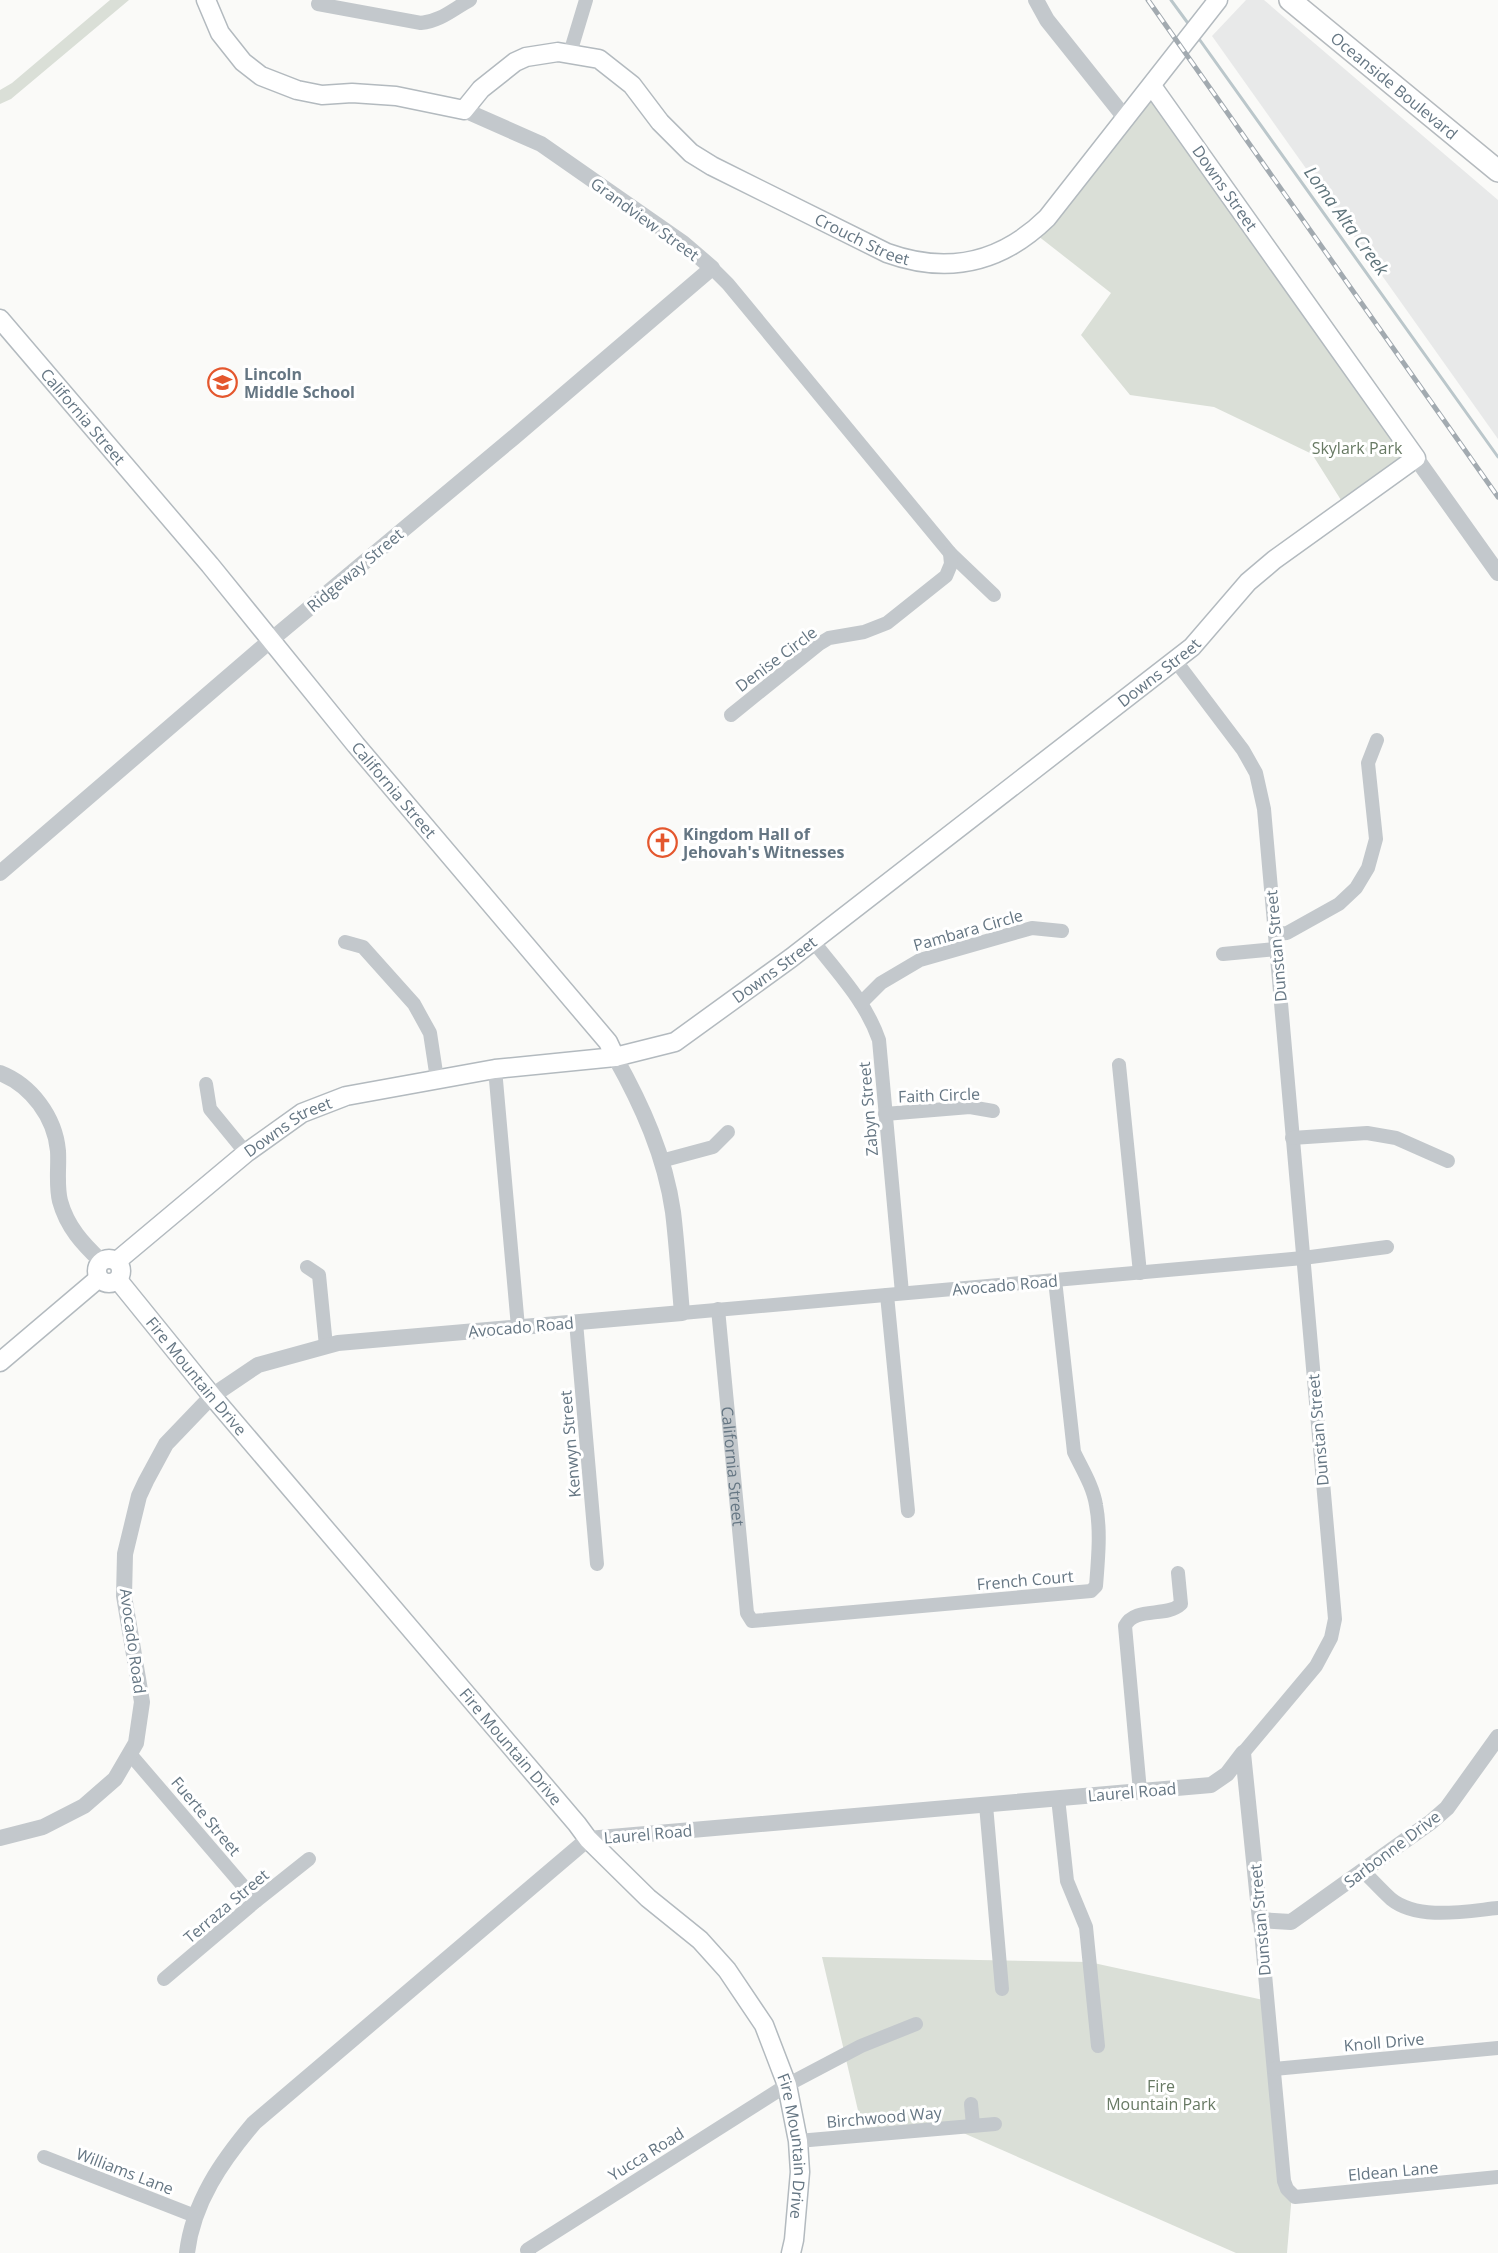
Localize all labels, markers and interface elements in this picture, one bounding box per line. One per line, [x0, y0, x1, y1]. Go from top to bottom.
street label: Oceanside Boulevard [1326, 27, 1462, 145]
street label: Downs Street [1187, 141, 1263, 235]
water label: Loma Alta Creek [1299, 161, 1395, 281]
street label: Grandview Street [586, 172, 704, 266]
street label: Crouch Street [811, 208, 912, 270]
street label: California Street [36, 363, 131, 469]
place label: Lincoln Middle School [244, 363, 355, 403]
school or university icon: Lincoln Middle School [207, 367, 239, 399]
park label: Skylark Park [1312, 437, 1403, 459]
street label: Ridgeway Street [302, 523, 408, 617]
street label: Denise Circle [731, 621, 821, 697]
street label: Downs Street [1113, 633, 1206, 712]
street label: California Street [347, 737, 442, 843]
place label: Kingdom Hall of Jehovah's Witnesses [681, 823, 844, 863]
church icon: Kingdom Hall of Jehovah's Witnesses [646, 827, 678, 859]
street label: Dunstan Street [1260, 889, 1292, 1003]
street label: Pambara Circle [911, 904, 1025, 956]
street label: Downs Street [728, 931, 821, 1008]
street label: Zabyn Street [853, 1061, 883, 1157]
street label: Faith Circle [898, 1083, 980, 1107]
street label: Downs Street [239, 1091, 335, 1162]
street label: Avocado Road [951, 1269, 1059, 1301]
street label: Avocado Road [467, 1311, 575, 1343]
street label: Fire Mountain Drive [141, 1312, 252, 1440]
street label: Dunstan Street [1302, 1373, 1334, 1487]
street label: Kenwyn Street [554, 1389, 586, 1499]
street label: California Street [716, 1405, 750, 1527]
street label: French Court [976, 1565, 1075, 1595]
street label: Avocado Road [115, 1587, 151, 1695]
street label: Fire Mountain Drive [455, 1683, 567, 1810]
street label: Fuerte Street [166, 1772, 246, 1860]
street label: Laurel Road [1087, 1777, 1177, 1807]
street label: Sarbonne Drive [1339, 1805, 1445, 1893]
street label: Laurel Road [603, 1819, 693, 1849]
street label: Dunstan Street [1244, 1863, 1276, 1977]
street label: Terraza Street [179, 1864, 274, 1948]
street label: Knoll Drive [1343, 2028, 1425, 2056]
street label: Fire Mountain Drive [772, 2070, 811, 2220]
park label: Fire Mountain Park [1106, 2075, 1216, 2115]
street label: Birchwood Way [825, 2101, 944, 2133]
street label: Yucca Road [604, 2122, 688, 2186]
street label: Williams Lane [73, 2142, 177, 2200]
street label: Eldean Lane [1347, 2156, 1439, 2186]

